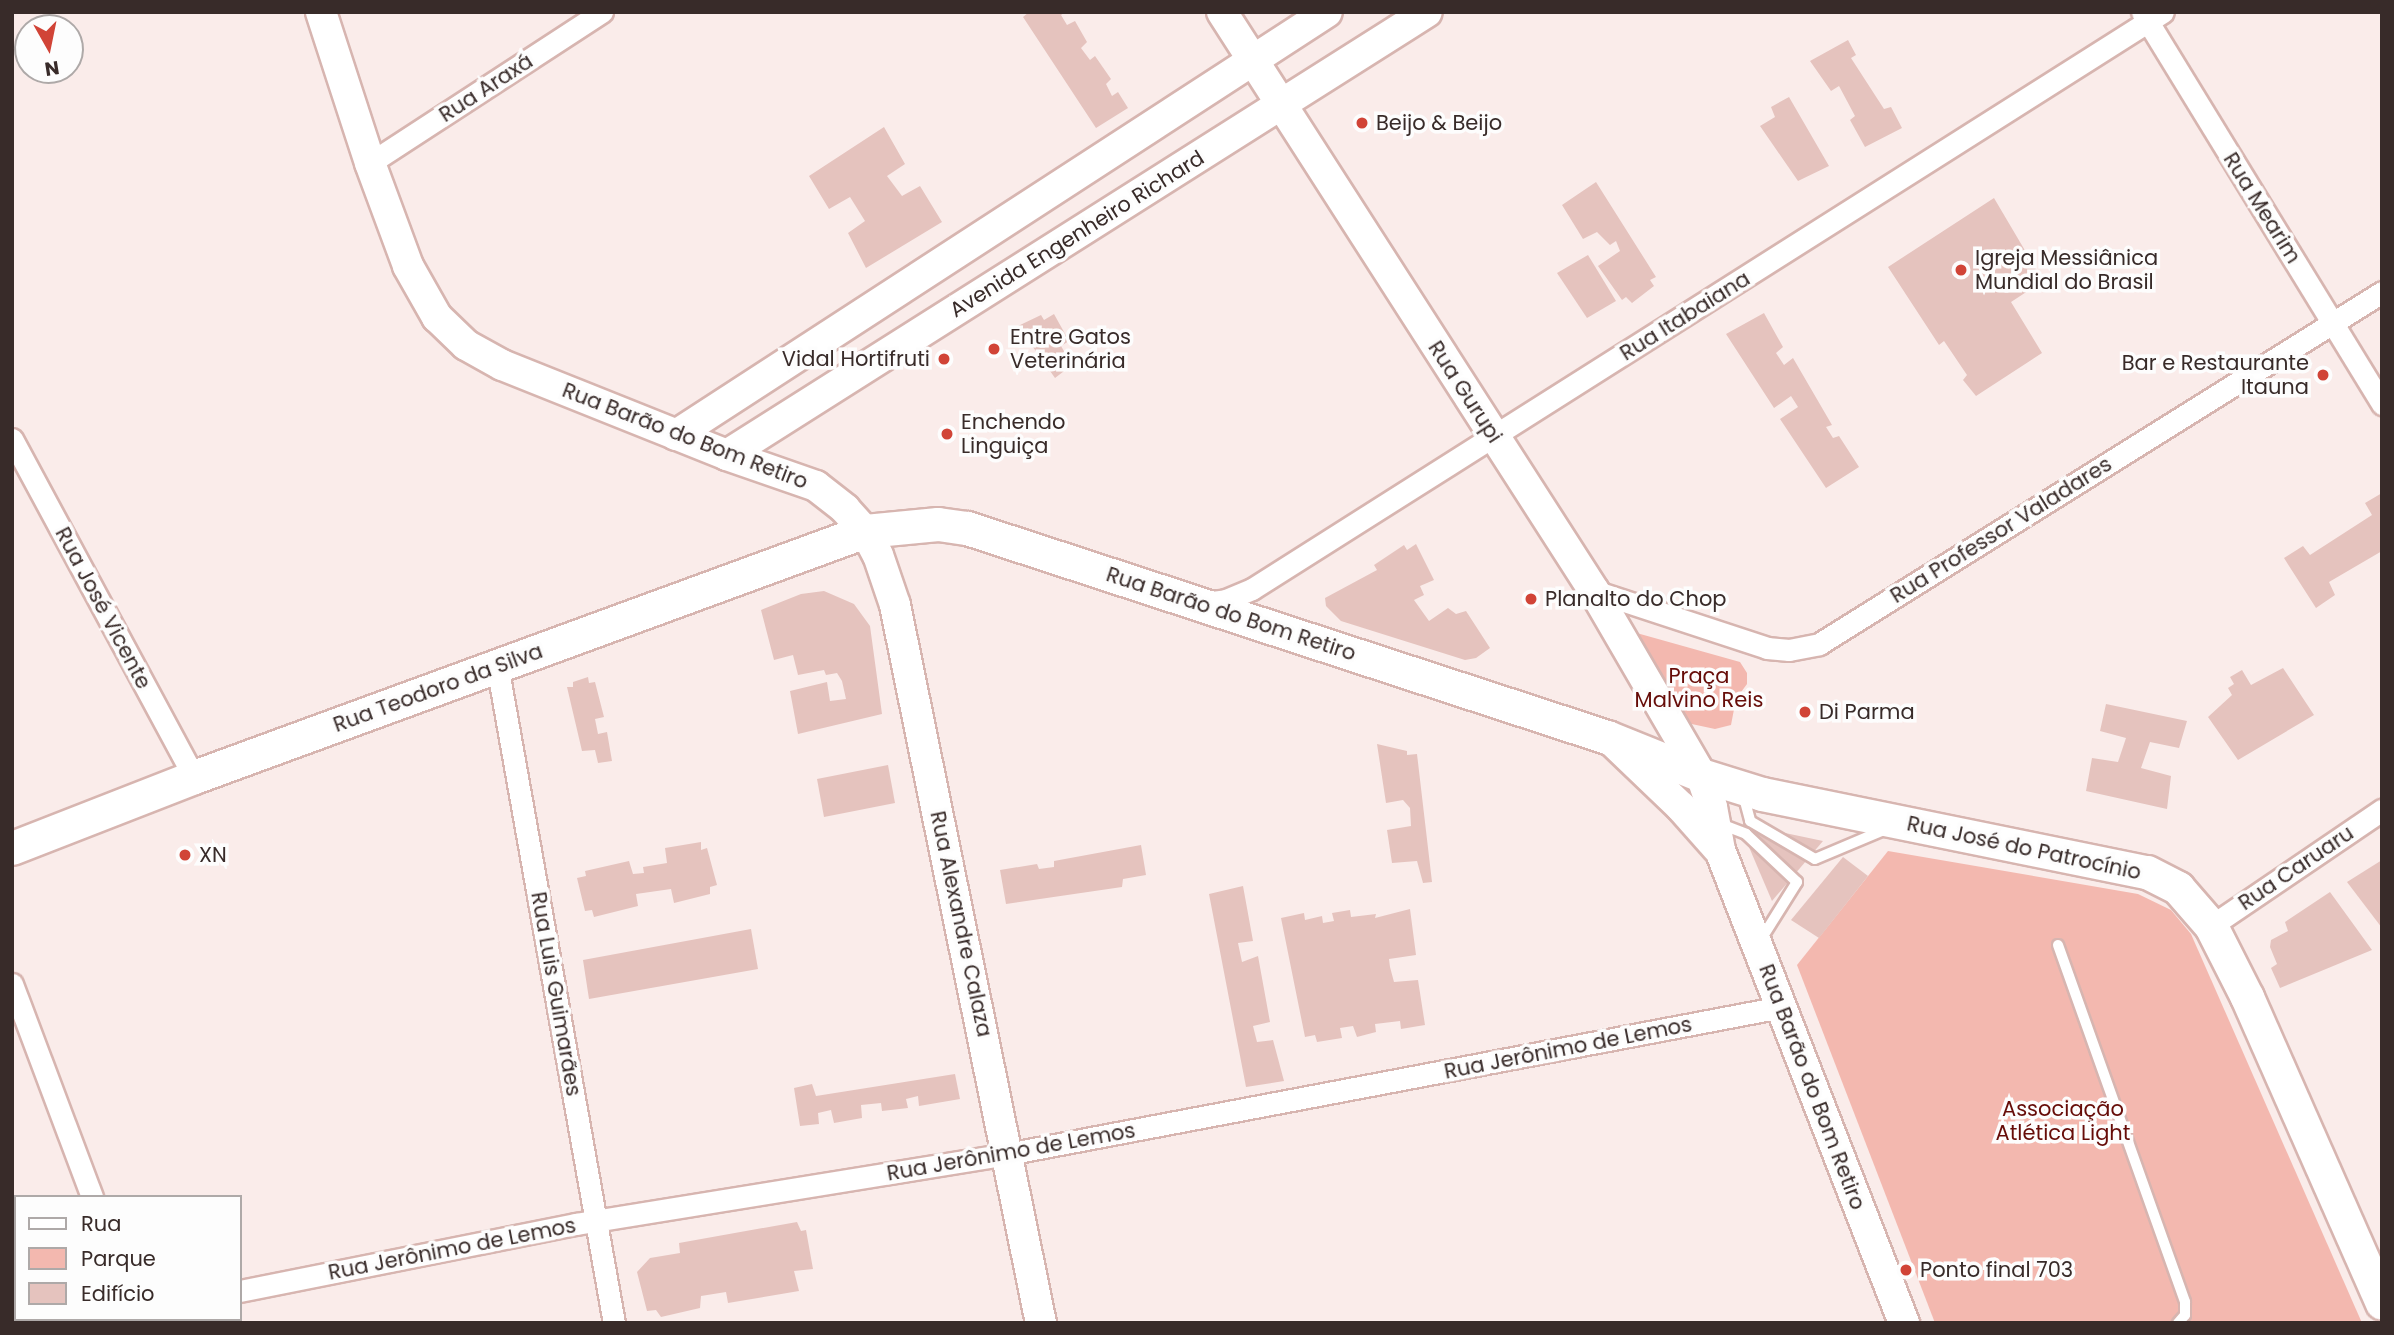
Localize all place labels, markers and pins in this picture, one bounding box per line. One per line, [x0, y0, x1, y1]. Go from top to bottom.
place label: Beijo & Beijo [1376, 110, 1502, 136]
marker: Beijo & Beijo [1354, 115, 1370, 131]
place label: Igreja Messiânica Mundial do Brasil [1975, 245, 2158, 295]
marker: Igreja Messiânica Mundial do Brasil [1953, 262, 1969, 278]
place label: Entre Gatos Veterinária [1010, 324, 1131, 374]
marker: Entre Gatos Veterinária [984, 339, 1004, 359]
place label: Vidal Hortifruti [782, 346, 930, 372]
place label: Bar e Restaurante Itauna [2122, 350, 2309, 400]
marker: Vidal Hortifruti [936, 351, 952, 367]
marker: Bar e Restaurante Itauna [2315, 367, 2331, 383]
place label: Enchendo Linguiça [961, 409, 1065, 459]
marker: Enchendo Linguiça [939, 426, 955, 442]
place label: Planalto do Chop [1545, 586, 1727, 612]
marker: Planalto do Chop [1523, 591, 1539, 607]
place label: Di Parma [1819, 699, 1915, 725]
marker: Di Parma [1797, 704, 1813, 720]
place label: XN [199, 842, 227, 868]
marker: XN [177, 847, 193, 863]
place label: Ponto final 703 [1920, 1257, 2073, 1283]
marker: Ponto final 703 [1898, 1262, 1914, 1278]

